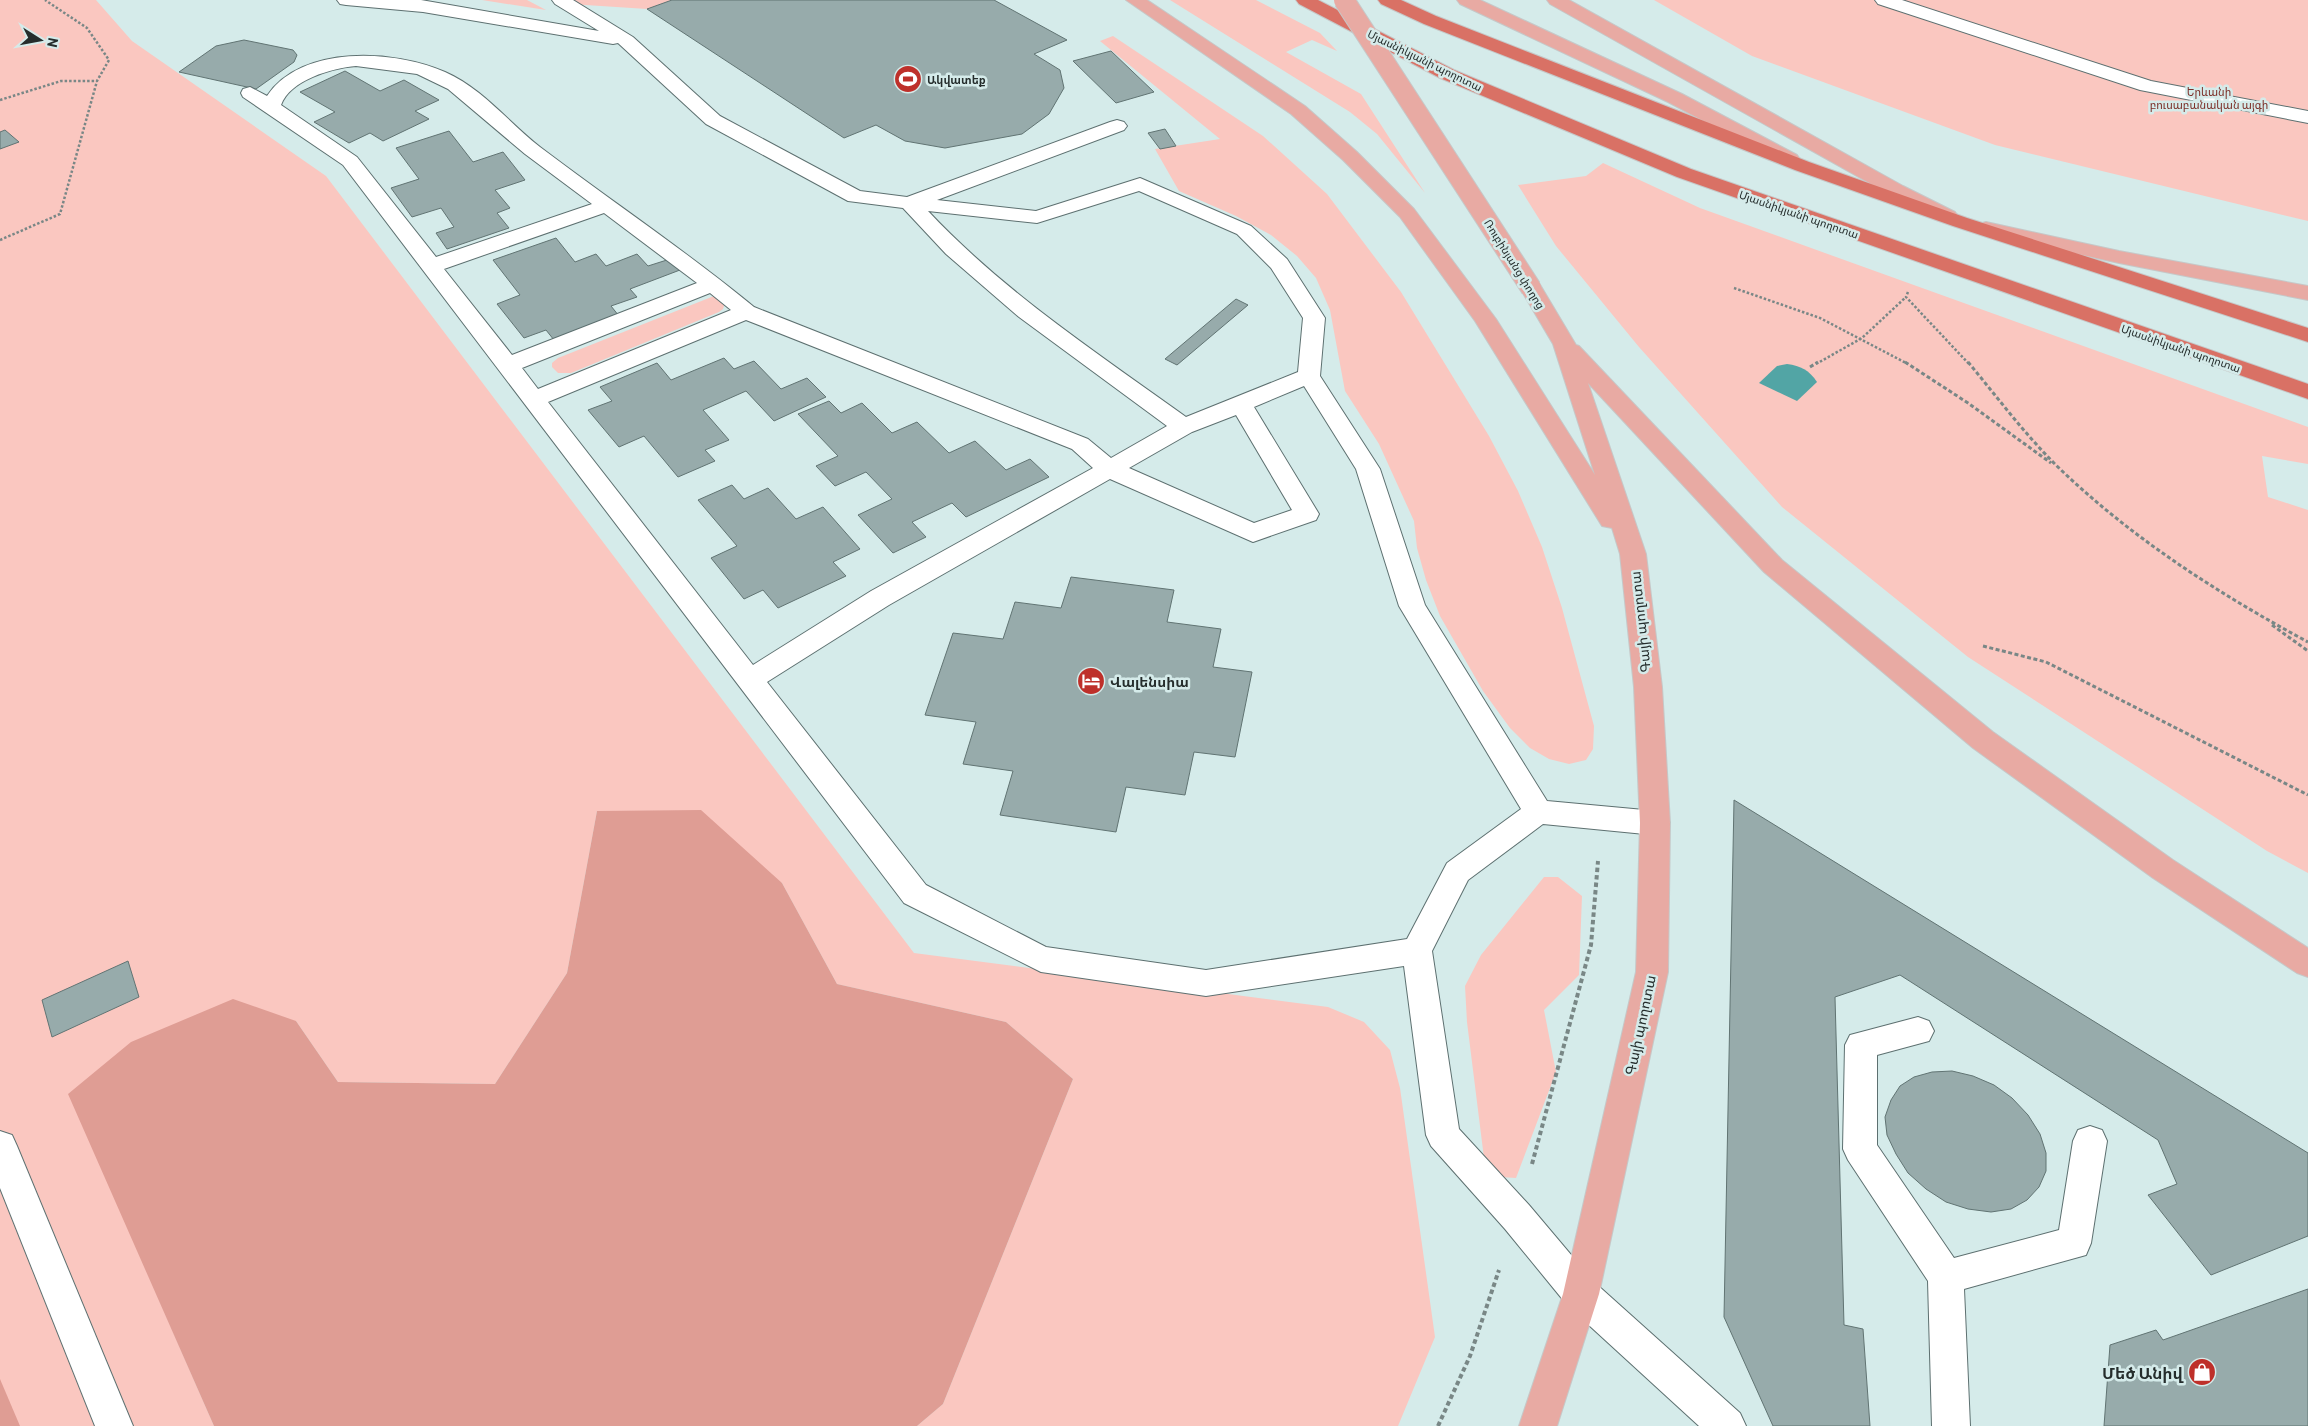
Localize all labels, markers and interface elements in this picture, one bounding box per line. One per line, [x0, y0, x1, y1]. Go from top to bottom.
north arrow [15, 15, 65, 65]
street label: Մյասնիկյանի պողոտա [1365, 27, 1484, 94]
text: N [44, 36, 62, 49]
sports icon: Ակվատեք [893, 64, 923, 94]
place label: Ակվատեք [927, 73, 986, 87]
park label: Երևանի բուսաբանական այգի [2150, 85, 2268, 112]
street label: Մյասնիկյանի պողոտա [1737, 187, 1861, 242]
street label: Ռուբինյանց փողոց [1481, 217, 1548, 312]
street label: Մյասնիկյանի պողոտա [2119, 321, 2243, 376]
street label: Գայի պողոտա [1626, 570, 1654, 674]
hotel icon: Վալենսիա [1076, 666, 1106, 696]
place label: Վալենսիա [1110, 673, 1189, 690]
street label: Գայի պողոտա [1621, 973, 1659, 1077]
shop icon: Մեծ Անիվ [2187, 1357, 2217, 1387]
place label: Մեծ Անիվ [2102, 1363, 2185, 1383]

